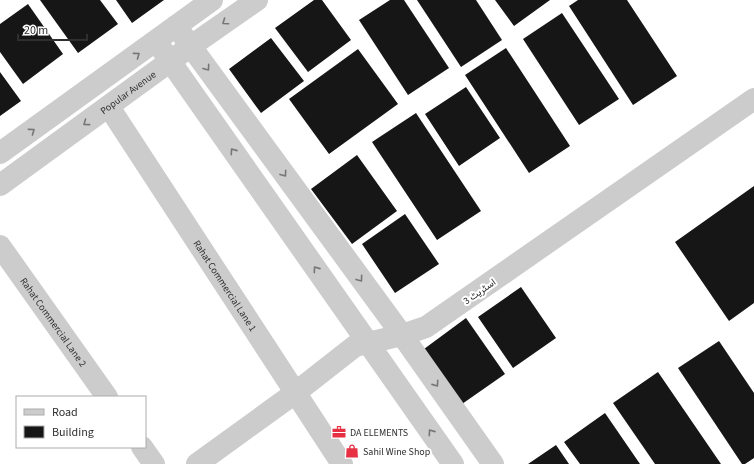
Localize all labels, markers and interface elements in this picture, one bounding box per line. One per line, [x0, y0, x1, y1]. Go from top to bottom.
scale bar [18, 16, 87, 42]
one-way arrow [222, 17, 229, 25]
text: 20 m [24, 22, 48, 39]
one-way arrow [133, 53, 140, 60]
one-way arrow [202, 64, 209, 71]
street label: Popular Avenue [98, 68, 159, 118]
one-way arrow [83, 119, 90, 126]
one-way arrow [27, 129, 34, 136]
one-way arrow [231, 148, 238, 155]
one-way arrow [279, 169, 286, 176]
street label: Rahat Commercial Lane 1 [190, 237, 260, 334]
one-way arrow [313, 266, 321, 273]
one-way arrow [355, 274, 362, 281]
street label: Rahat Commercial Lane 2 [16, 275, 89, 370]
street label: اسٹریٹ 3 [460, 276, 499, 308]
one-way arrow [431, 380, 439, 387]
legend [16, 396, 146, 448]
text: Road [52, 404, 78, 421]
text: Building [52, 424, 94, 441]
office icon: DA ELEMENTS [331, 424, 347, 440]
place label: DA ELEMENTS [350, 426, 408, 440]
one-way arrow [429, 430, 436, 437]
shop icon: Sahil Wine Shop [344, 443, 360, 459]
place label: Sahil Wine Shop [363, 445, 431, 459]

